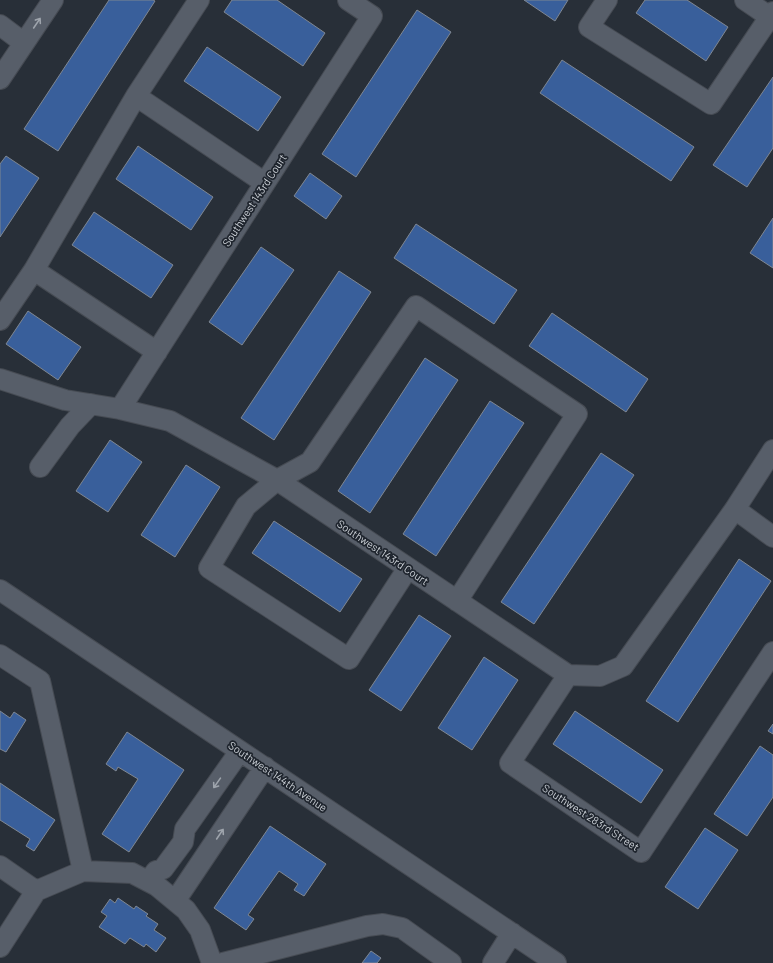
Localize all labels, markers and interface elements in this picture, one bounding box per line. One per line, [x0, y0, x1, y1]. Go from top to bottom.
one-way arrow [33, 18, 41, 29]
street label: Southwest 143rd Court [219, 151, 289, 249]
street label: Southwest 143rd Court [335, 517, 431, 587]
street label: Southwest 144th Avenue [226, 738, 330, 814]
one-way arrow [213, 777, 222, 788]
street label: Southwest 283rd Street [540, 781, 642, 853]
one-way arrow [216, 829, 224, 840]

